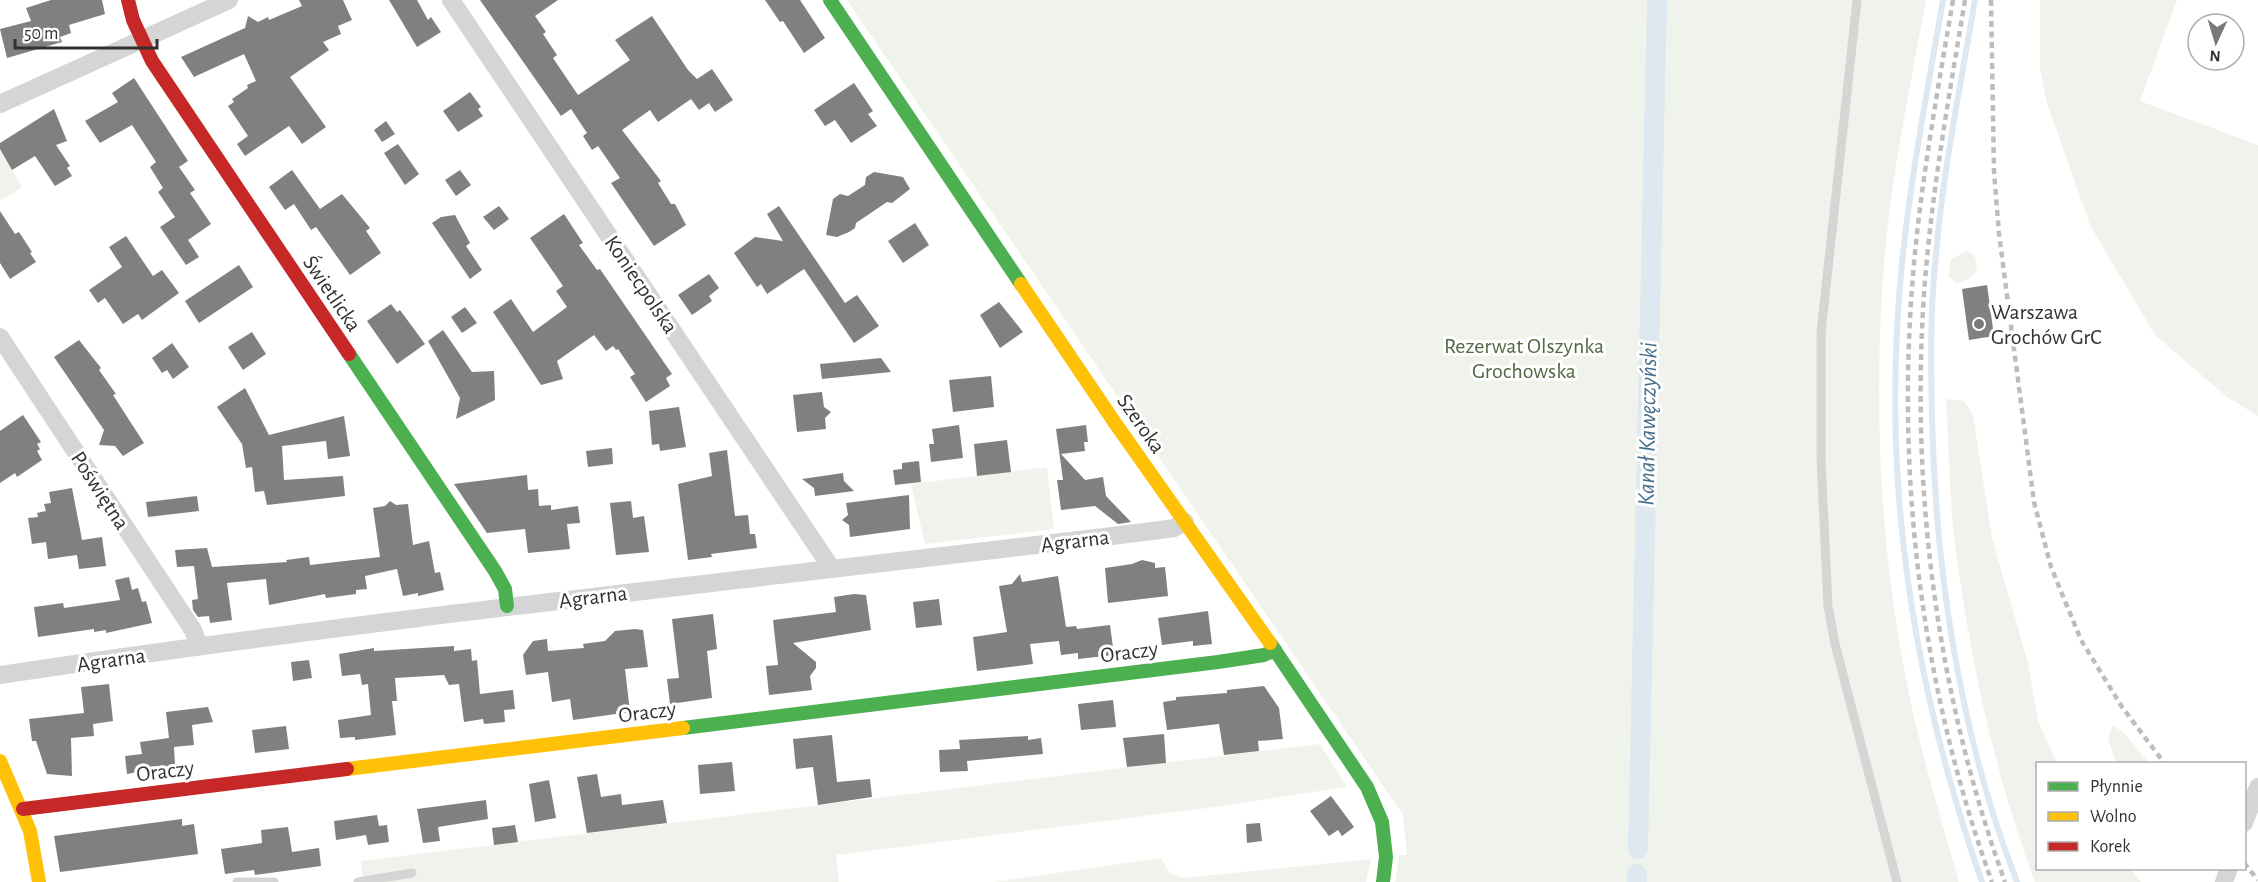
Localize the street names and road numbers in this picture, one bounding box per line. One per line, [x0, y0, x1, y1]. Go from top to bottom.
street label: Koniecpolska [601, 232, 682, 337]
street label: Świetlicka [299, 251, 367, 335]
street label: Szeroka [1113, 390, 1169, 457]
street label: Poświętna [67, 448, 133, 534]
street label: Agrarna [1040, 526, 1111, 556]
street label: Agrarna [558, 582, 629, 612]
street label: Oraczy [1099, 637, 1160, 666]
street label: Agrarna [75, 644, 147, 676]
street label: Oraczy [617, 697, 678, 726]
street label: Oraczy [135, 756, 196, 785]

